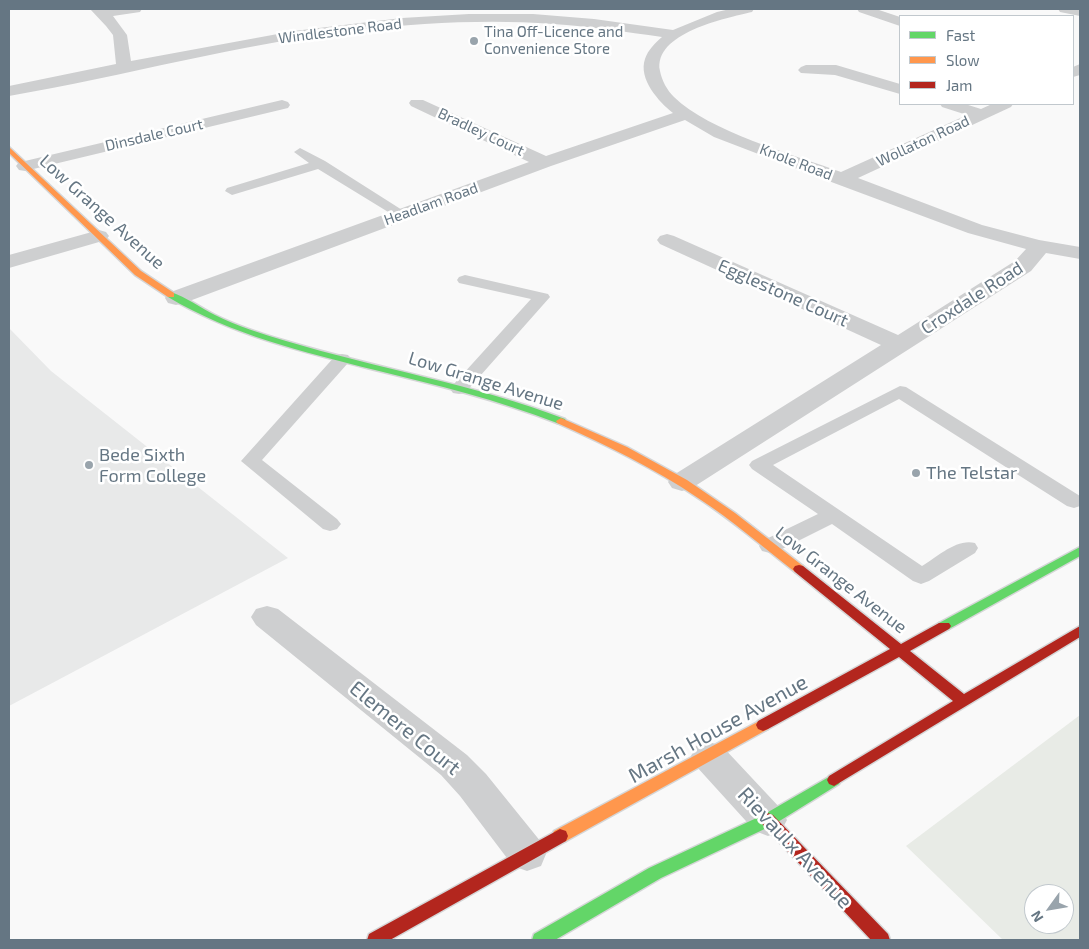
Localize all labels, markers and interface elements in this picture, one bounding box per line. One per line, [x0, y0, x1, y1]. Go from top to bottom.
street label: Windlestone Road [277, 14, 403, 48]
legend [899, 15, 1074, 105]
place label: Tina Off-Licence and Convenience Store [484, 23, 623, 58]
text: Fast [946, 26, 975, 44]
marker: Tina Off-Licence and Convenience Store [468, 35, 480, 47]
text: Slow [946, 51, 980, 69]
text: Jam [946, 76, 972, 94]
street label: Bradley Court [435, 104, 527, 160]
street label: Wollaton Road [874, 112, 972, 170]
street label: Dinsdale Court [103, 115, 205, 155]
street label: Knole Road [757, 140, 835, 184]
street label: Low Grange Avenue [35, 150, 169, 274]
street label: Headlam Road [382, 179, 480, 229]
street label: Egglestone Court [715, 255, 851, 331]
street label: Croxdale Road [917, 257, 1027, 339]
street label: Low Grange Avenue [406, 347, 566, 415]
place label: Bede Sixth Form College [99, 444, 206, 486]
marker: Bede Sixth Form College [83, 459, 95, 471]
place label: The Telstar [926, 462, 1017, 484]
marker: The Telstar [910, 467, 922, 479]
street label: Low Grange Avenue [771, 522, 911, 638]
street label: Marsh House Avenue [624, 669, 812, 789]
street label: Elemere Court [344, 676, 466, 780]
street label: Rievaulx Avenue [732, 782, 858, 914]
north arrow [1024, 884, 1074, 934]
text: N [1027, 908, 1047, 925]

